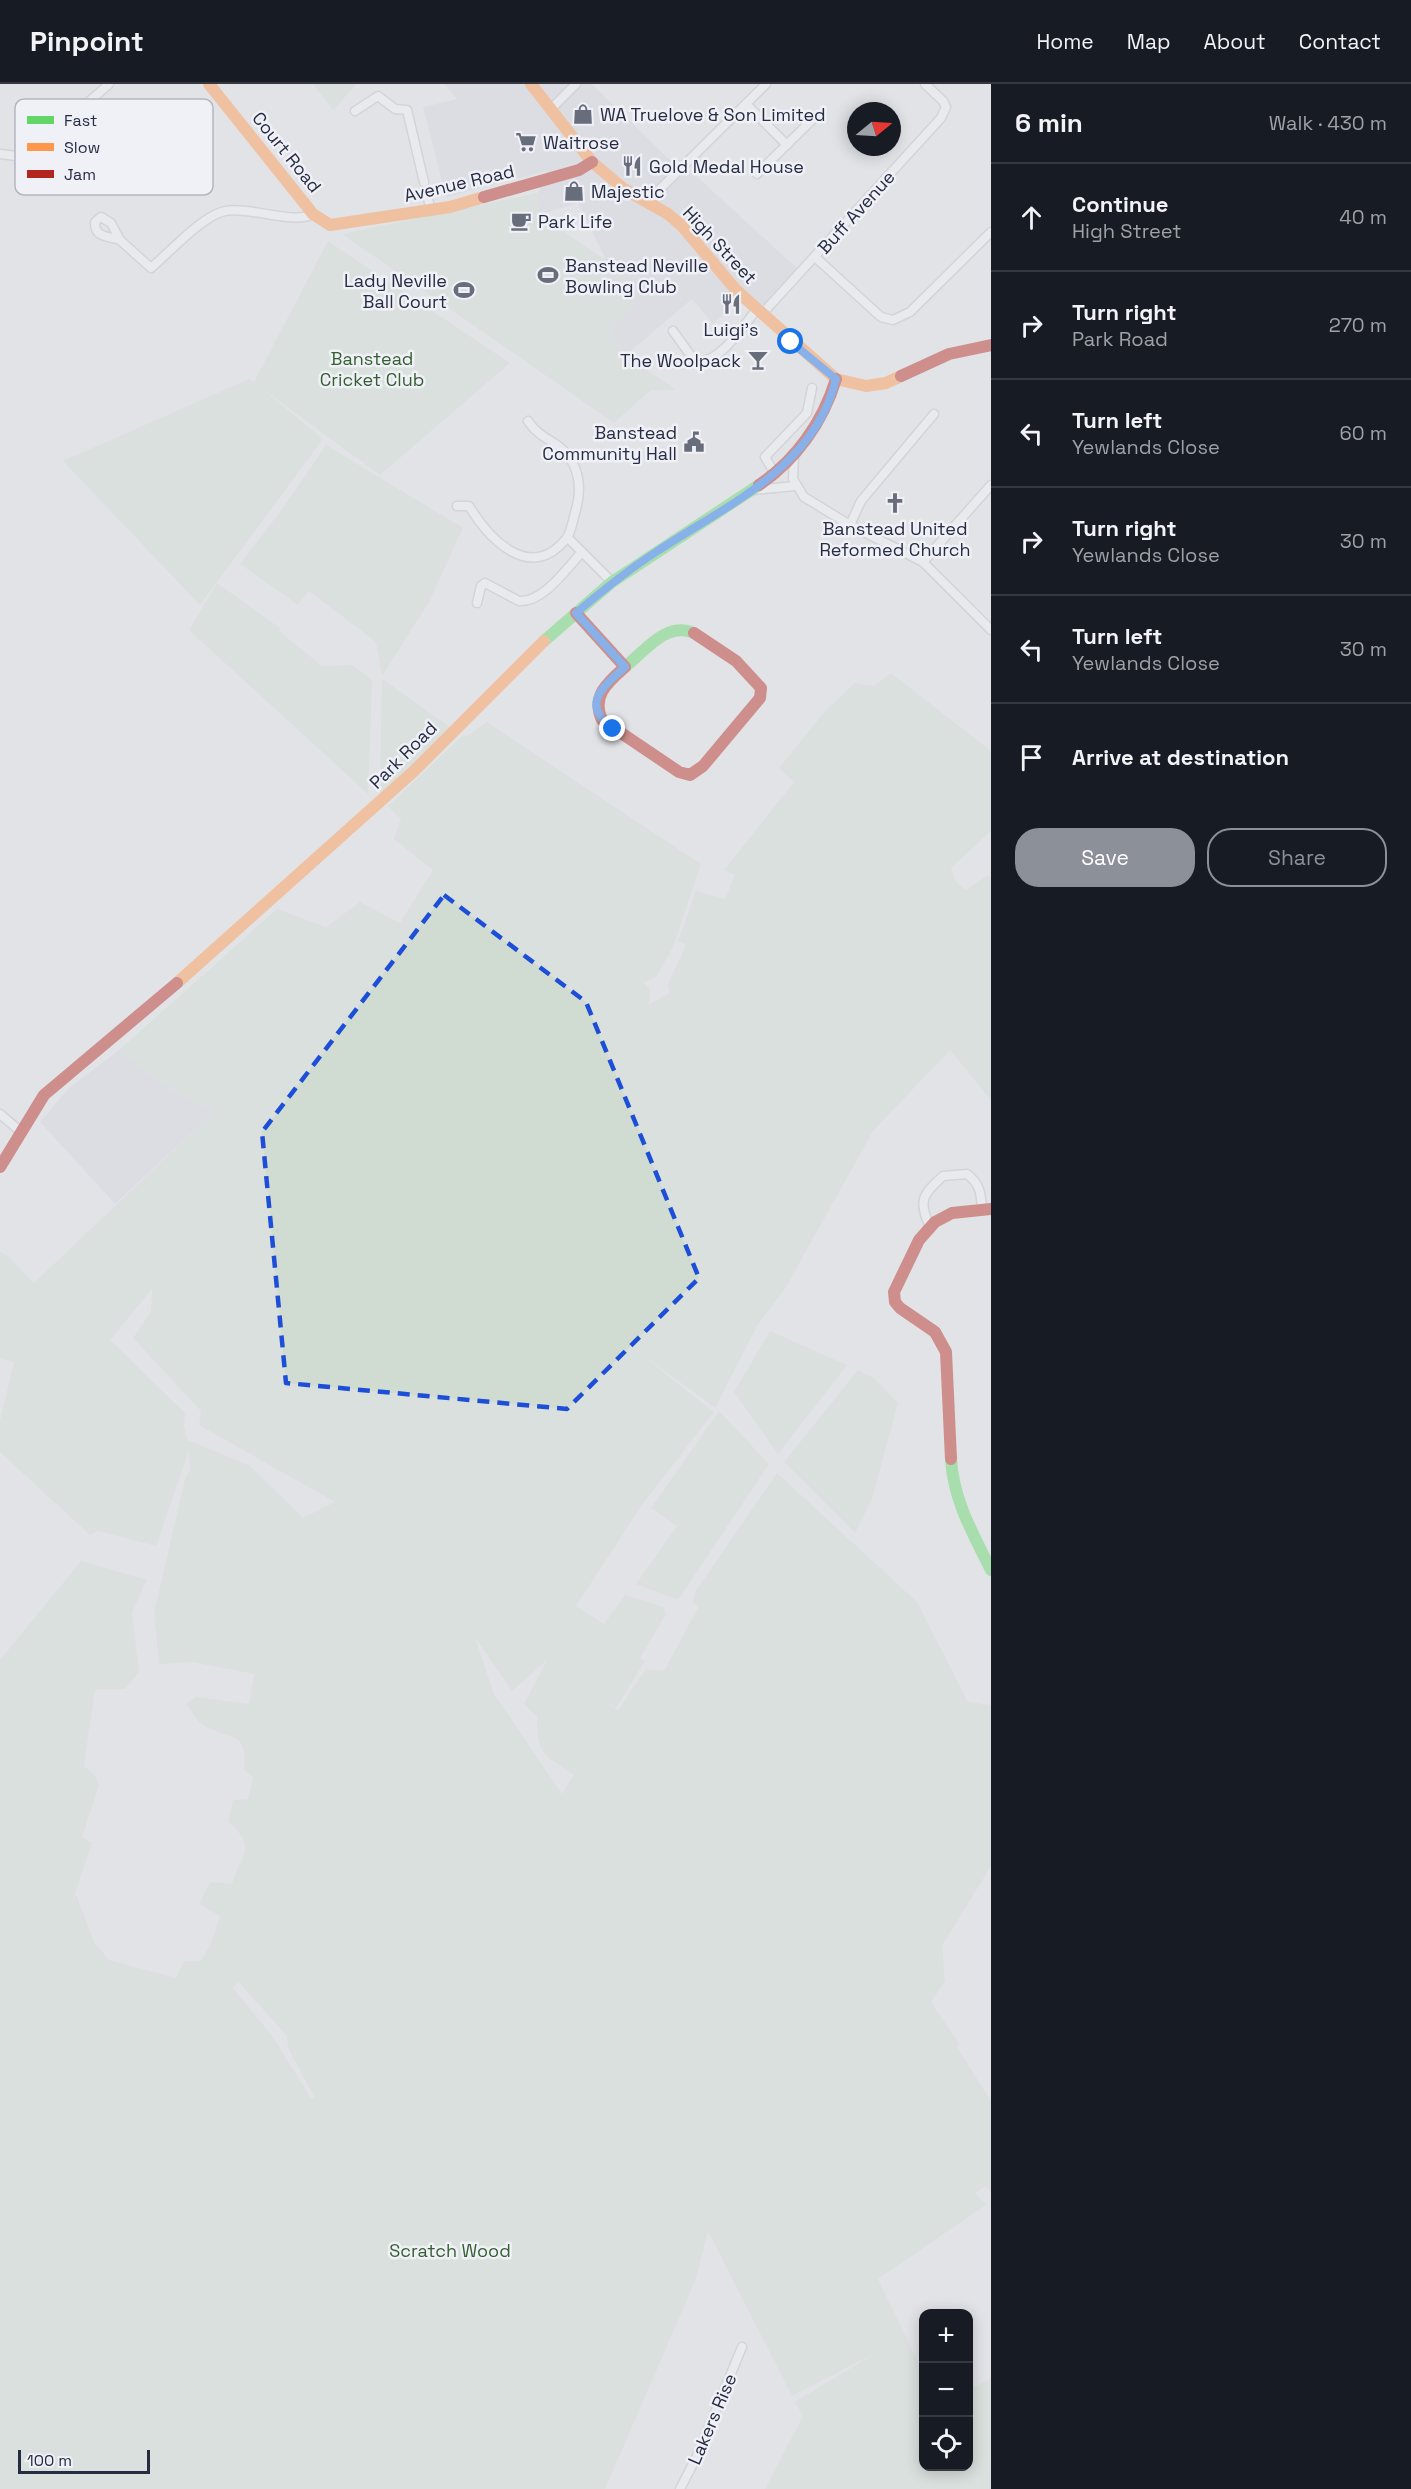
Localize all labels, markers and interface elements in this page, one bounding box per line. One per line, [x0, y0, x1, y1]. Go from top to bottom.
text: Pinpoint [30, 23, 144, 59]
text: Home [1036, 28, 1094, 55]
text: Map [1127, 28, 1171, 55]
text: About [1204, 28, 1266, 55]
text: Contact [1299, 28, 1381, 55]
legend [15, 99, 213, 195]
shop icon: WA Truelove & Son Limited [571, 102, 595, 126]
north arrow [847, 102, 901, 156]
place label: WA Truelove & Son Limited [600, 103, 826, 126]
text: 6 min [1015, 106, 1083, 140]
street label: Court Road [247, 107, 327, 197]
text: Fast [64, 110, 97, 131]
text: Walk · 430 m [1269, 110, 1387, 136]
supermarket icon: Waitrose [514, 130, 538, 154]
place label: Waitrose [543, 131, 619, 154]
text: Slow [64, 137, 100, 158]
restaurant icon: Gold Medal House [620, 154, 644, 178]
place label: Gold Medal House [649, 155, 804, 178]
street label: Avenue Road [402, 159, 516, 207]
text: Jam [64, 164, 96, 185]
street label: Buff Avenue [812, 165, 900, 259]
shop icon: Majestic [562, 179, 586, 203]
place label: Majestic [591, 180, 665, 203]
text: Continue [1072, 190, 1168, 218]
street label: High Street [678, 201, 762, 289]
icon: ahead [1015, 201, 1048, 234]
text: 40 m [1339, 204, 1387, 230]
cafe icon: Park Life [509, 209, 533, 233]
place label: Park Life [538, 210, 612, 233]
text: High Street [1072, 218, 1181, 244]
place label: Banstead Neville Bowling Club [565, 254, 708, 298]
sports icon: Banstead Neville Bowling Club [536, 263, 560, 287]
place label: Lady Neville Ball Court [344, 269, 447, 313]
sports icon: Lady Neville Ball Court [452, 278, 476, 302]
restaurant icon: Luigi's [719, 292, 743, 316]
text: Turn right [1072, 298, 1177, 326]
icon: right [1015, 309, 1048, 342]
text: 270 m [1329, 312, 1387, 338]
place label: Luigi's [703, 318, 759, 341]
text: Park Road [1072, 326, 1168, 352]
route start [777, 328, 803, 354]
park label: Banstead Cricket Club [320, 347, 424, 391]
bar icon: The Woolpack [746, 348, 770, 372]
place label: The Woolpack [620, 349, 741, 372]
text: Turn left [1072, 406, 1162, 434]
icon: left [1015, 417, 1048, 450]
text: 60 m [1340, 420, 1387, 446]
place label: Banstead Community Hall [542, 421, 677, 465]
public building icon: Banstead Community Hall [682, 430, 706, 454]
text: Yewlands Close [1072, 434, 1220, 460]
church icon: Banstead United Reformed Church [883, 491, 907, 515]
text: Turn right [1072, 514, 1177, 542]
place label: Banstead United Reformed Church [819, 517, 971, 561]
icon: right [1015, 525, 1048, 558]
text: 30 m [1340, 528, 1387, 554]
text: Yewlands Close [1072, 542, 1220, 568]
text: Turn left [1072, 622, 1162, 650]
icon: left [1015, 633, 1048, 666]
text: 30 m [1340, 636, 1387, 662]
text: Yewlands Close [1072, 650, 1220, 676]
route end [599, 715, 625, 741]
street label: Park Road [364, 716, 442, 794]
icon: arrive [1015, 741, 1048, 774]
text: Arrive at destination [1072, 743, 1289, 771]
button: Save [1015, 828, 1195, 887]
button: Share [1207, 828, 1387, 887]
park label: Scratch Wood [389, 2239, 511, 2262]
map controls [919, 2309, 973, 2471]
button: + [919, 2309, 973, 2363]
button: − [919, 2363, 973, 2417]
street label: Lakers Rise [683, 2370, 741, 2468]
button: locate [919, 2417, 973, 2471]
scale bar [18, 2447, 150, 2474]
text: 100 m [27, 2450, 72, 2471]

